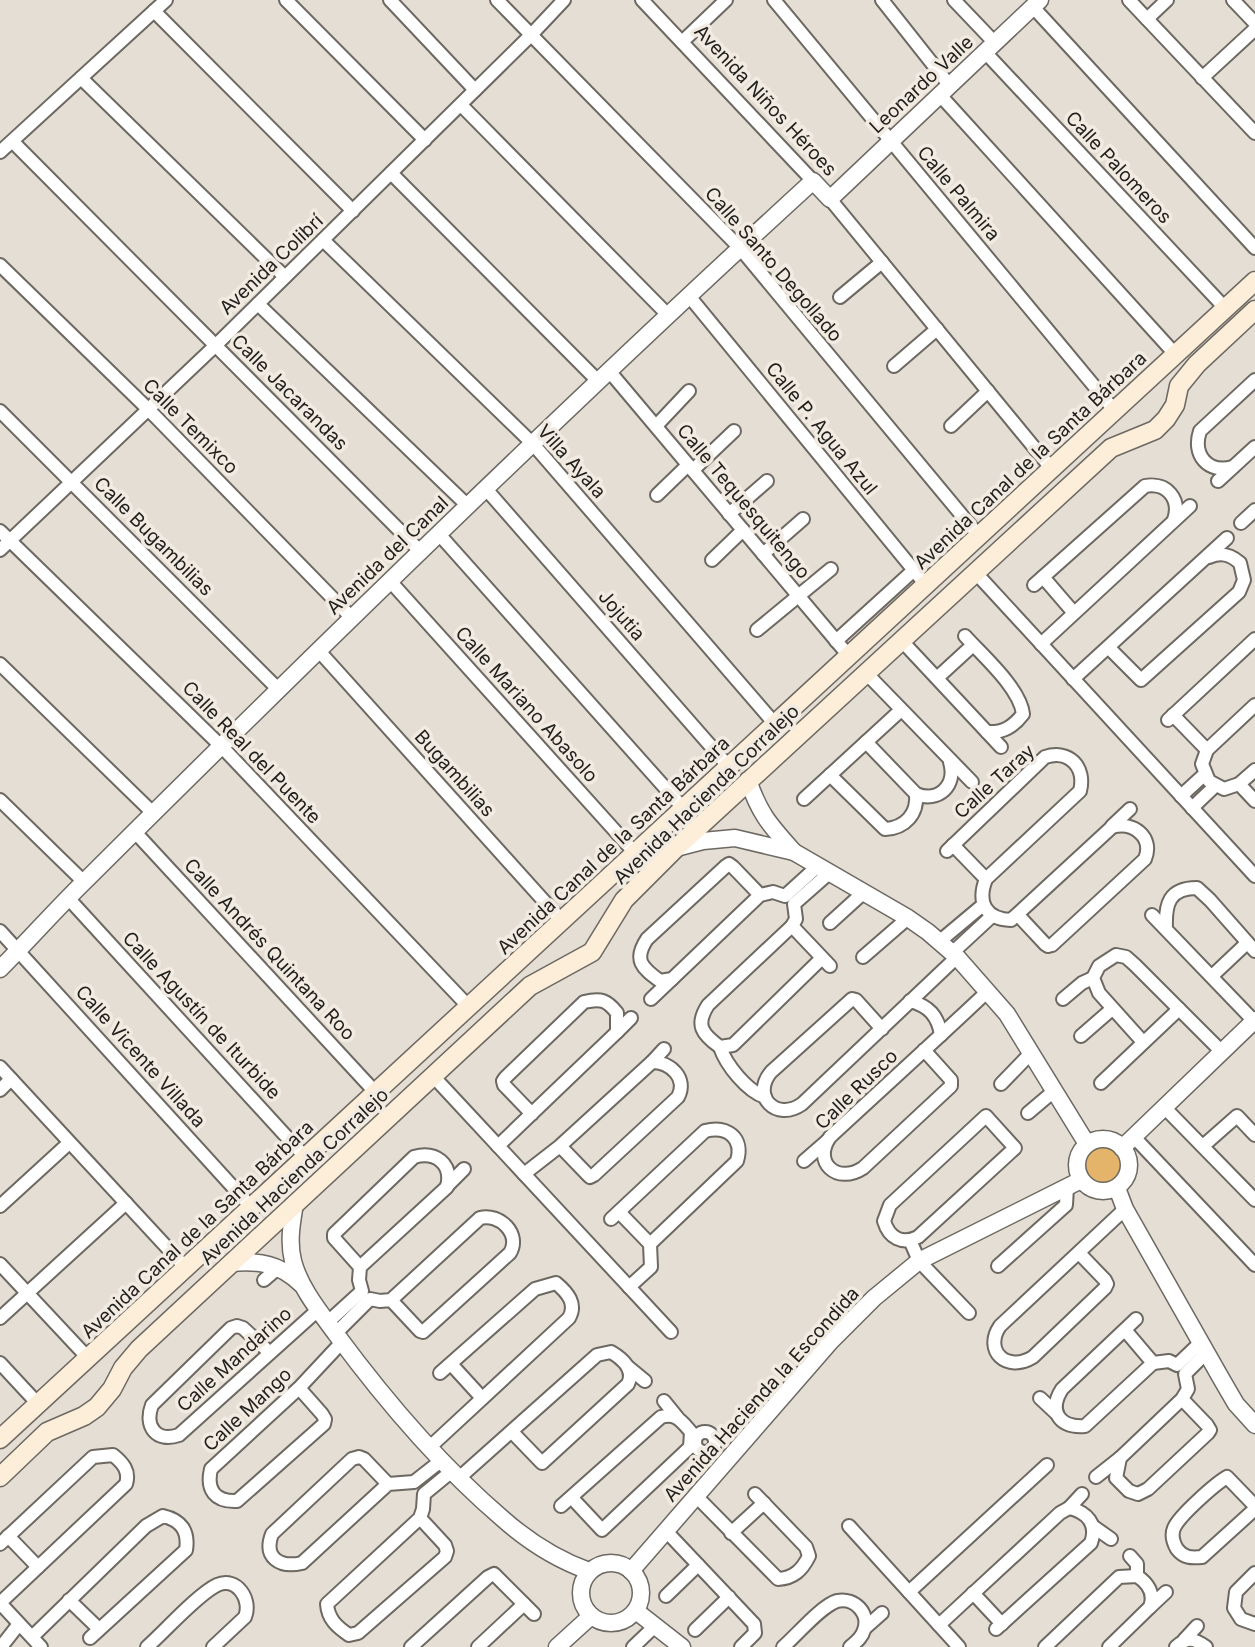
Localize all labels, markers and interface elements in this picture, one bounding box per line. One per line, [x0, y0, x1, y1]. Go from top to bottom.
street label: Avenida Niños Héroes [690, 20, 842, 181]
street label: Leonardo Valle [865, 30, 978, 138]
street label: Calle Palomeros [1061, 106, 1176, 228]
street label: Calle Palmira [912, 141, 1005, 245]
street label: Calle Santo Degollado [700, 182, 847, 347]
street label: Avenida Colibrí [215, 209, 328, 319]
street label: Calle Jacarandas [227, 329, 353, 455]
street label: Avenida Canal de la Santa Bárbara [909, 347, 1151, 574]
street label: Calle P. Agua Azul [761, 357, 882, 499]
street label: Calle Temixco [138, 374, 243, 479]
street label: Calle Tequesquitengo [672, 419, 815, 583]
street label: Villa Ayala [533, 420, 611, 503]
street label: Calle Bugambilias [89, 472, 218, 601]
street label: Avenida del Canal [322, 491, 453, 619]
street label: Jojutia [593, 585, 650, 645]
street label: Calle Mariano Abasolo [451, 622, 603, 787]
street label: Calle Real del Puente [178, 676, 326, 828]
street label: Avenida Hacienda Corralejo [609, 700, 804, 889]
street label: Bugambilias [410, 725, 500, 821]
street label: Avenida Canal de la Santa Bárbara [492, 732, 734, 959]
street label: Calle Taray [950, 739, 1039, 823]
street label: Calle Andrés Quintana Roo [179, 854, 360, 1045]
street label: Calle Agustín de Iturbide [118, 927, 285, 1104]
street label: Calle Vicente Villada [71, 980, 211, 1132]
street label: Calle Rusco [810, 1044, 902, 1134]
street label: Avenida Hacienda Corralejo [195, 1083, 393, 1270]
street label: Avenida Canal de la Santa Bárbara [76, 1116, 318, 1343]
street label: Avenida Hacienda la Escondida [659, 1282, 864, 1506]
street label: Calle Mandarino [172, 1302, 296, 1417]
street label: Calle Mango [198, 1363, 296, 1456]

